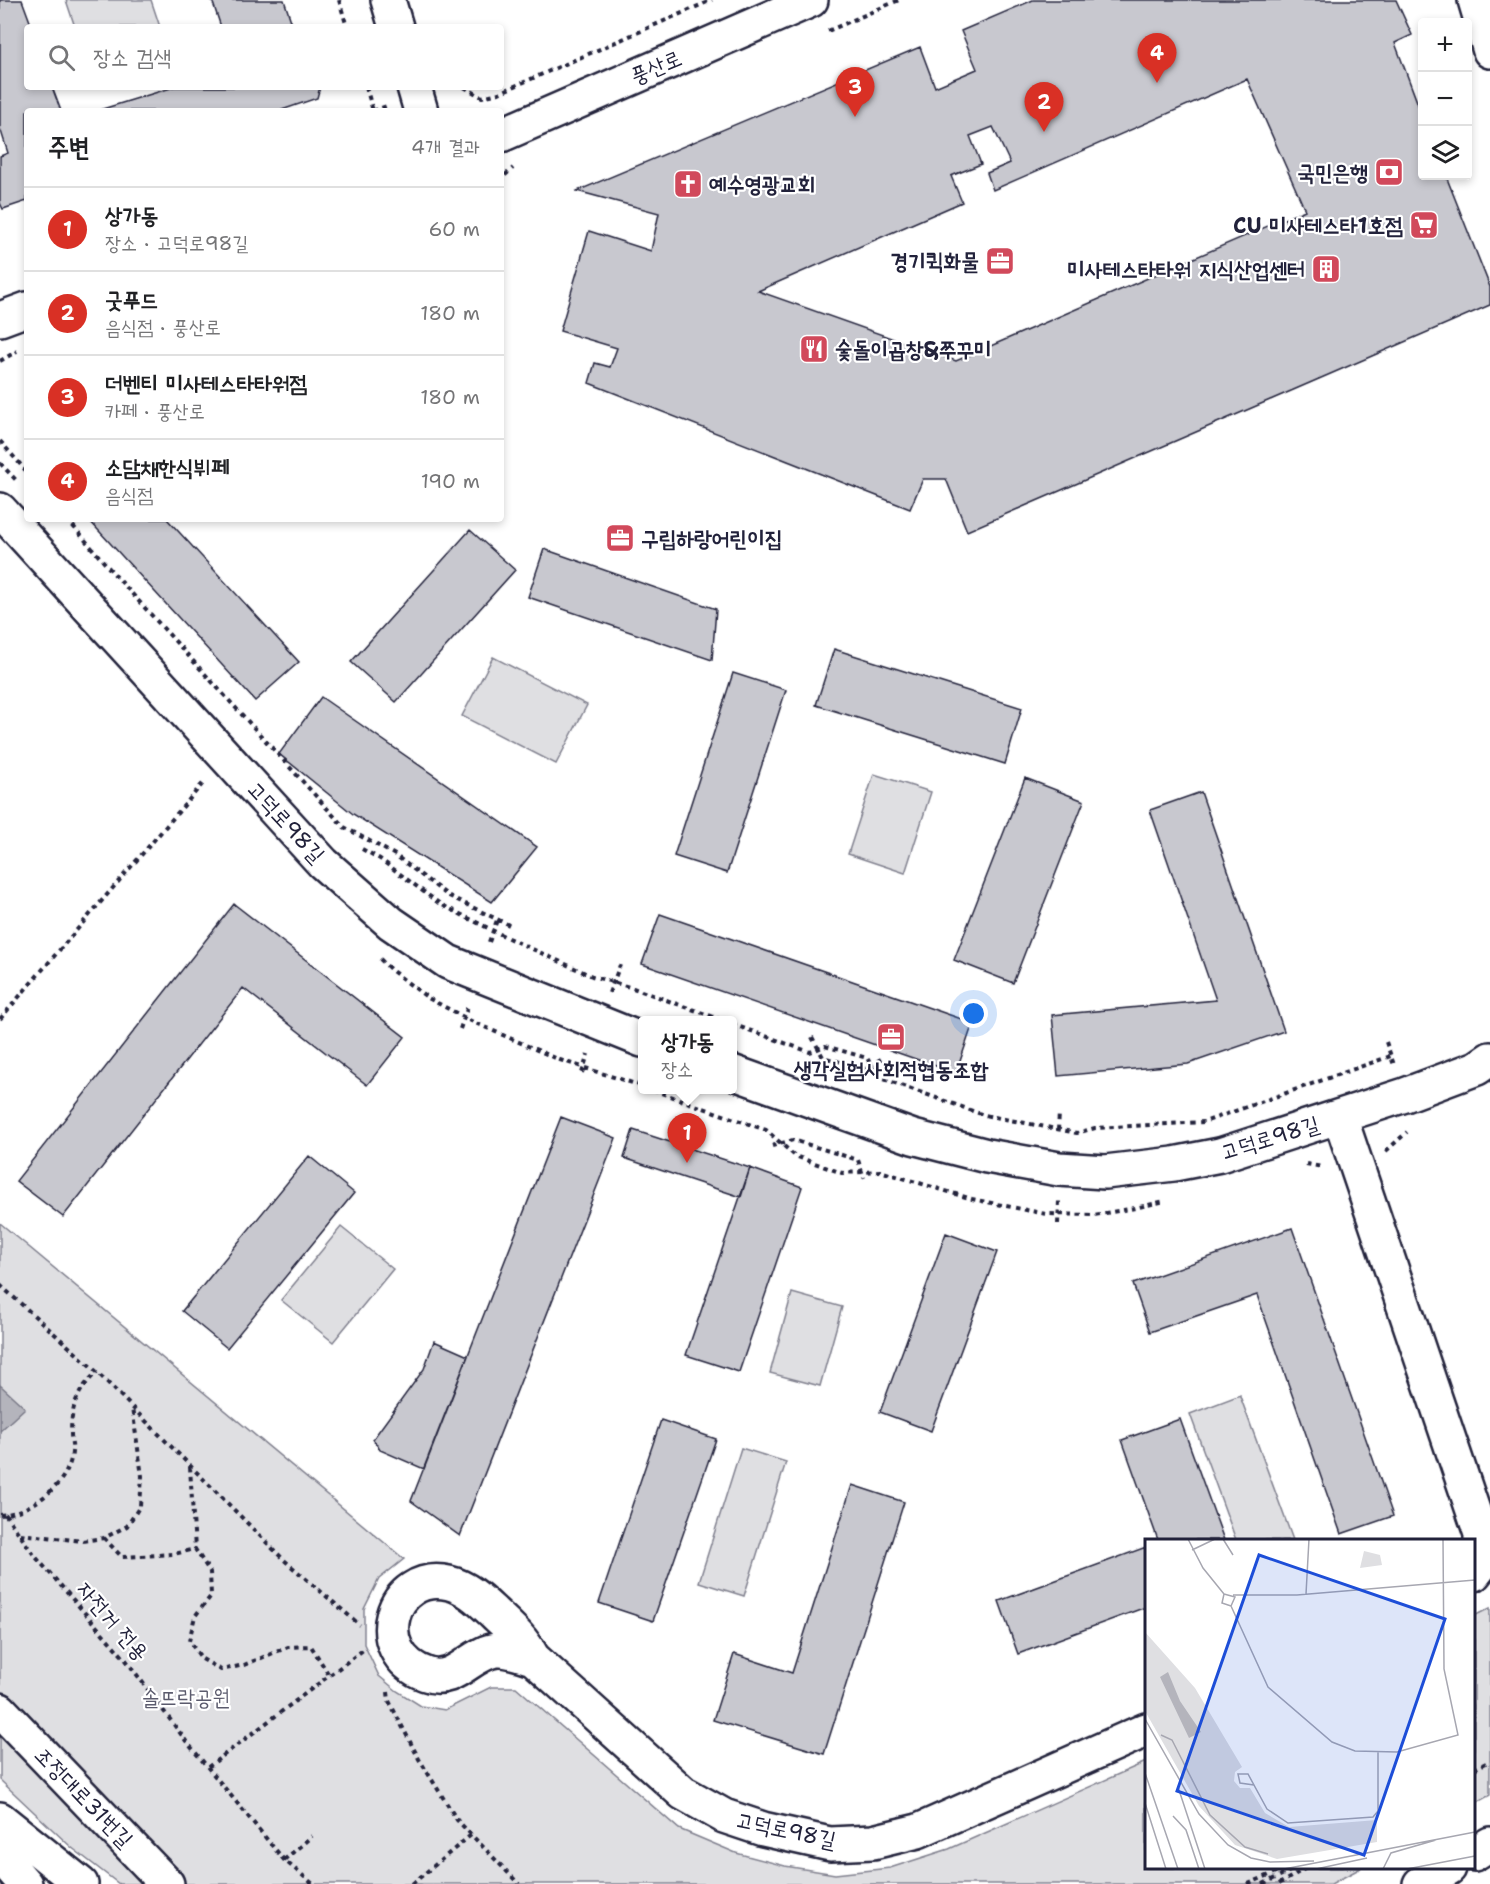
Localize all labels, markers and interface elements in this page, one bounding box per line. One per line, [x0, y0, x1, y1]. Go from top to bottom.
map controls [1418, 18, 1472, 180]
button: + [1418, 18, 1472, 72]
search box [24, 24, 504, 90]
pin: 4 [1138, 34, 1176, 83]
icon: search [45, 41, 78, 74]
text: 장소 검색 [93, 43, 171, 72]
street label: 풍산로 [626, 43, 686, 91]
pin: 3 [836, 68, 874, 117]
button: − [1418, 72, 1472, 126]
pin: 2 [1024, 82, 1064, 132]
button: layers [1418, 126, 1472, 180]
text: 주변 [48, 129, 90, 164]
text: 4개 결과 [411, 134, 480, 160]
bank icon: 국민은행 [1373, 156, 1405, 188]
place label: 국민은행 [1297, 158, 1368, 187]
church icon: 예수영광교회 [672, 168, 704, 200]
place label: 예수영광교회 [709, 170, 815, 199]
text: 상가동 [105, 201, 158, 230]
supermarket icon: CU 미사테스타1호점 [1408, 209, 1440, 241]
place label: CU 미사테스타1호점 [1233, 211, 1403, 240]
text: 1 [63, 216, 72, 242]
text: 60 m [428, 216, 480, 242]
text: 장소 · 고덕로98길 [105, 230, 249, 256]
office icon: 경기퀵화물 [984, 245, 1016, 277]
place label: 경기퀵화물 [890, 247, 979, 276]
building icon: 미사테스타타워 지식산업센터 [1310, 253, 1342, 285]
place label: 미사테스타타워 지식산업센터 [1067, 255, 1305, 284]
text: 굿푸드 [105, 285, 158, 314]
text: 2 [61, 300, 75, 326]
text: 180 m [420, 300, 480, 326]
text: 음식점 · 풍산로 [105, 314, 221, 340]
restaurant icon: 숯돌이곱창&쭈꾸미 [798, 333, 830, 365]
place label: 숯돌이곱창&쭈꾸미 [835, 335, 992, 364]
text: 더벤티 미사테스타타워점 [105, 369, 307, 398]
text: 3 [61, 384, 75, 410]
text: 180 m [420, 384, 480, 410]
text: 카페 · 풍산로 [105, 398, 205, 424]
text: 소담채한식뷔페 [105, 453, 229, 482]
text: 4 [61, 468, 75, 494]
text: 190 m [421, 468, 480, 494]
text: 음식점 [105, 482, 153, 508]
office icon: 구립하랑어린이집 [604, 522, 636, 554]
place label: 구립하랑어린이집 [641, 524, 783, 553]
street label: 고덕로98길 [241, 775, 331, 869]
your location [959, 999, 988, 1028]
popup [638, 1016, 737, 1094]
office icon: 생각실험사회적협동조합 [875, 1021, 907, 1053]
text: 상가동 [661, 1027, 714, 1056]
place label: 생각실험사회적협동조합 [793, 1055, 989, 1084]
text: 장소 [661, 1056, 693, 1082]
street label: 고덕로98길 [1217, 1109, 1323, 1167]
pin: 1 [668, 1114, 706, 1163]
inset map [1145, 1539, 1475, 1869]
street label: 자전거 전용 [71, 1575, 155, 1667]
park label: 솔뜨락공원 [142, 1683, 230, 1712]
street label: 조정대로31번길 [29, 1740, 140, 1854]
street label: 고덕로98길 [733, 1805, 839, 1855]

